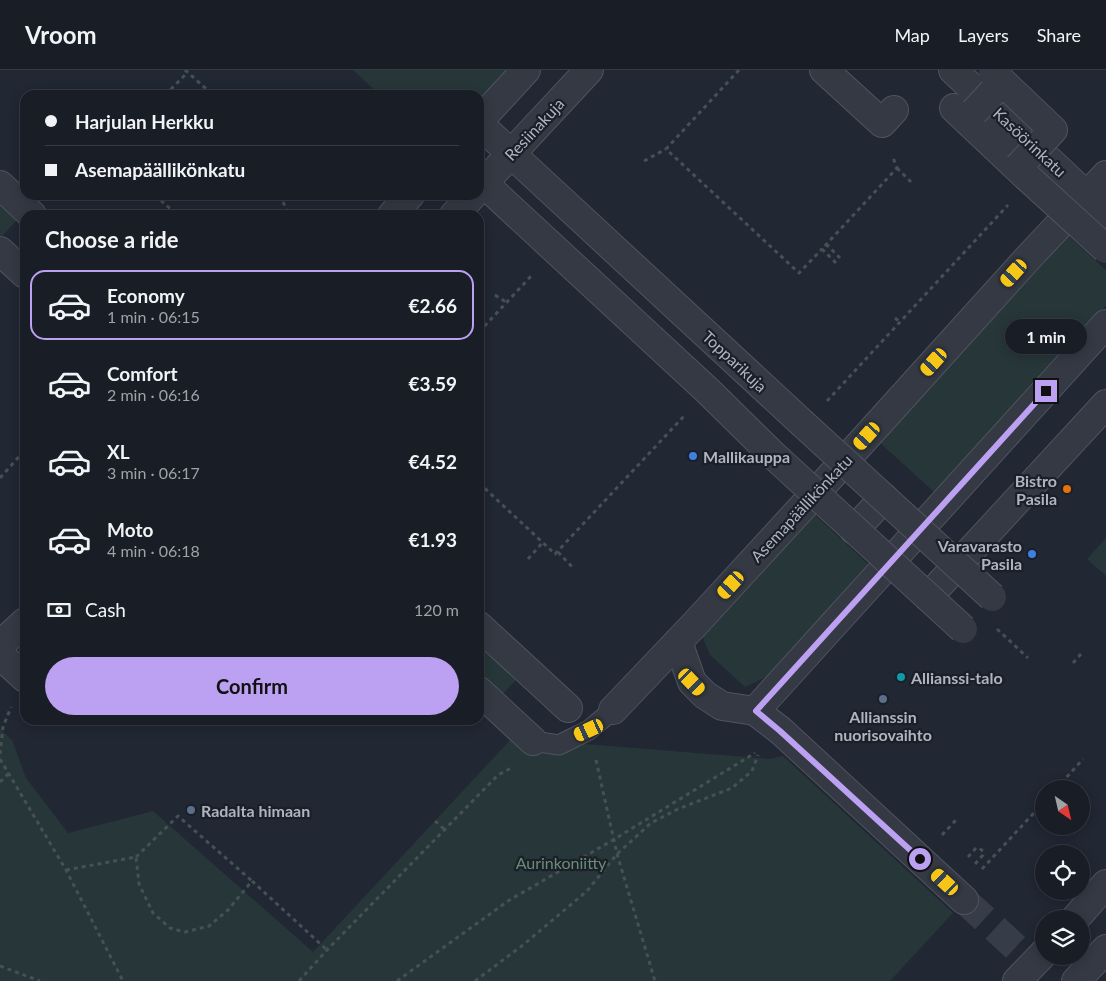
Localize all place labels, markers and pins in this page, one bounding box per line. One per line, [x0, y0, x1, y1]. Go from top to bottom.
place label: Mallikauppa [703, 447, 790, 466]
marker: Mallikauppa [687, 450, 699, 462]
place label: Bistro Pasila [1015, 471, 1057, 508]
marker: Bistro Pasila [1061, 483, 1073, 495]
place label: Varavarasto Pasila [937, 536, 1022, 573]
marker: Varavarasto Pasila [1026, 548, 1038, 560]
place label: Allianssi-talo [910, 668, 1003, 687]
marker: Allianssi-talo [895, 671, 907, 683]
marker: Allianssin nuorisovaihto [877, 693, 889, 705]
place label: Allianssin nuorisovaihto [834, 707, 932, 744]
place label: Radalta himaan [201, 801, 310, 820]
marker: Radalta himaan [185, 804, 197, 816]

